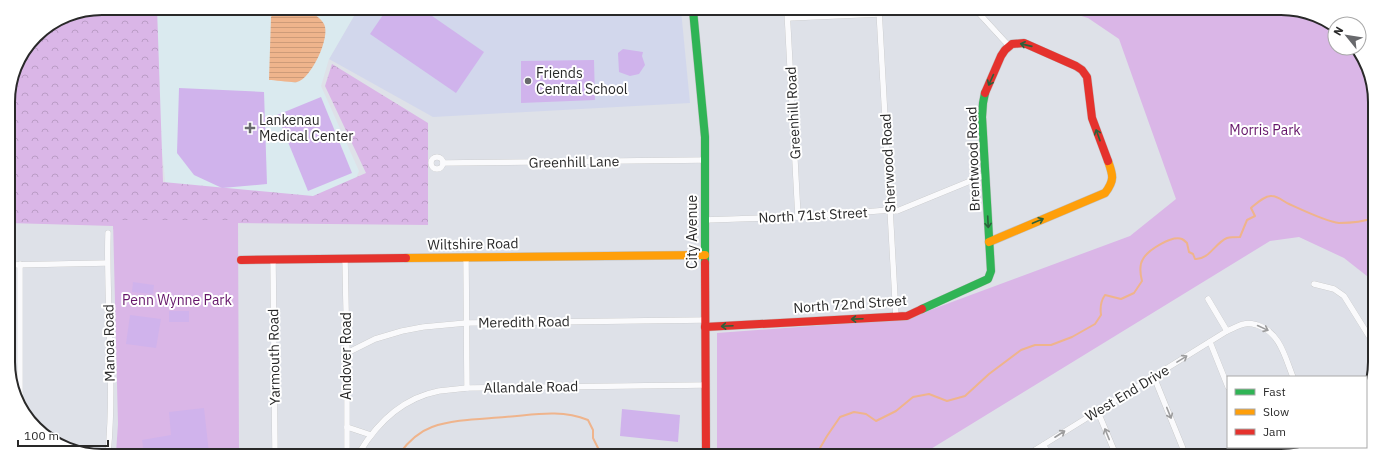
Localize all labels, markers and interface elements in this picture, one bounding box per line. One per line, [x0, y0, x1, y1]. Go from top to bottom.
north arrow [1327, 16, 1367, 56]
text: N [1330, 24, 1346, 38]
one-way arrow [1019, 41, 1032, 49]
place label: Friends Central School [536, 64, 628, 98]
street label: Greenhill Road [782, 66, 804, 160]
one-way arrow [986, 73, 994, 85]
marker: Friends Central School [523, 76, 533, 86]
street label: Brentwood Road [962, 106, 984, 212]
place label: Lankenau Medical Center [259, 111, 353, 145]
street label: Sherwood Road [876, 113, 900, 213]
park label: Morris Park [1229, 121, 1301, 139]
marker: Lankenau Medical Center [244, 122, 256, 134]
one-way arrow [1094, 129, 1102, 141]
street label: Greenhill Lane [529, 152, 620, 172]
street label: City Avenue [683, 195, 701, 269]
street label: North 71st Street [758, 203, 868, 227]
one-way arrow [984, 215, 991, 228]
one-way arrow [1031, 217, 1043, 225]
street label: Wiltshire Road [427, 234, 519, 254]
park label: Penn Wynne Park [122, 291, 233, 309]
street label: North 72nd Street [793, 291, 907, 317]
street label: Manoa Road [99, 304, 119, 382]
street label: Yarmouth Road [264, 309, 284, 405]
street label: Andover Road [337, 312, 355, 400]
street label: Meredith Road [478, 312, 570, 332]
one-way arrow [851, 315, 864, 322]
one-way arrow [721, 322, 734, 329]
one-way arrow [1257, 325, 1269, 332]
one-way arrow [1176, 355, 1188, 363]
street label: West End Drive [1082, 361, 1173, 425]
legend [1227, 376, 1367, 448]
street label: Allandale Road [484, 377, 578, 397]
text: Fast [1263, 384, 1286, 399]
text: Slow [1263, 404, 1289, 419]
one-way arrow [1166, 407, 1173, 419]
scale bar [18, 422, 108, 448]
text: Jam [1263, 424, 1286, 439]
text: 100 m [24, 428, 59, 443]
one-way arrow [1103, 428, 1111, 440]
one-way arrow [1054, 430, 1066, 438]

